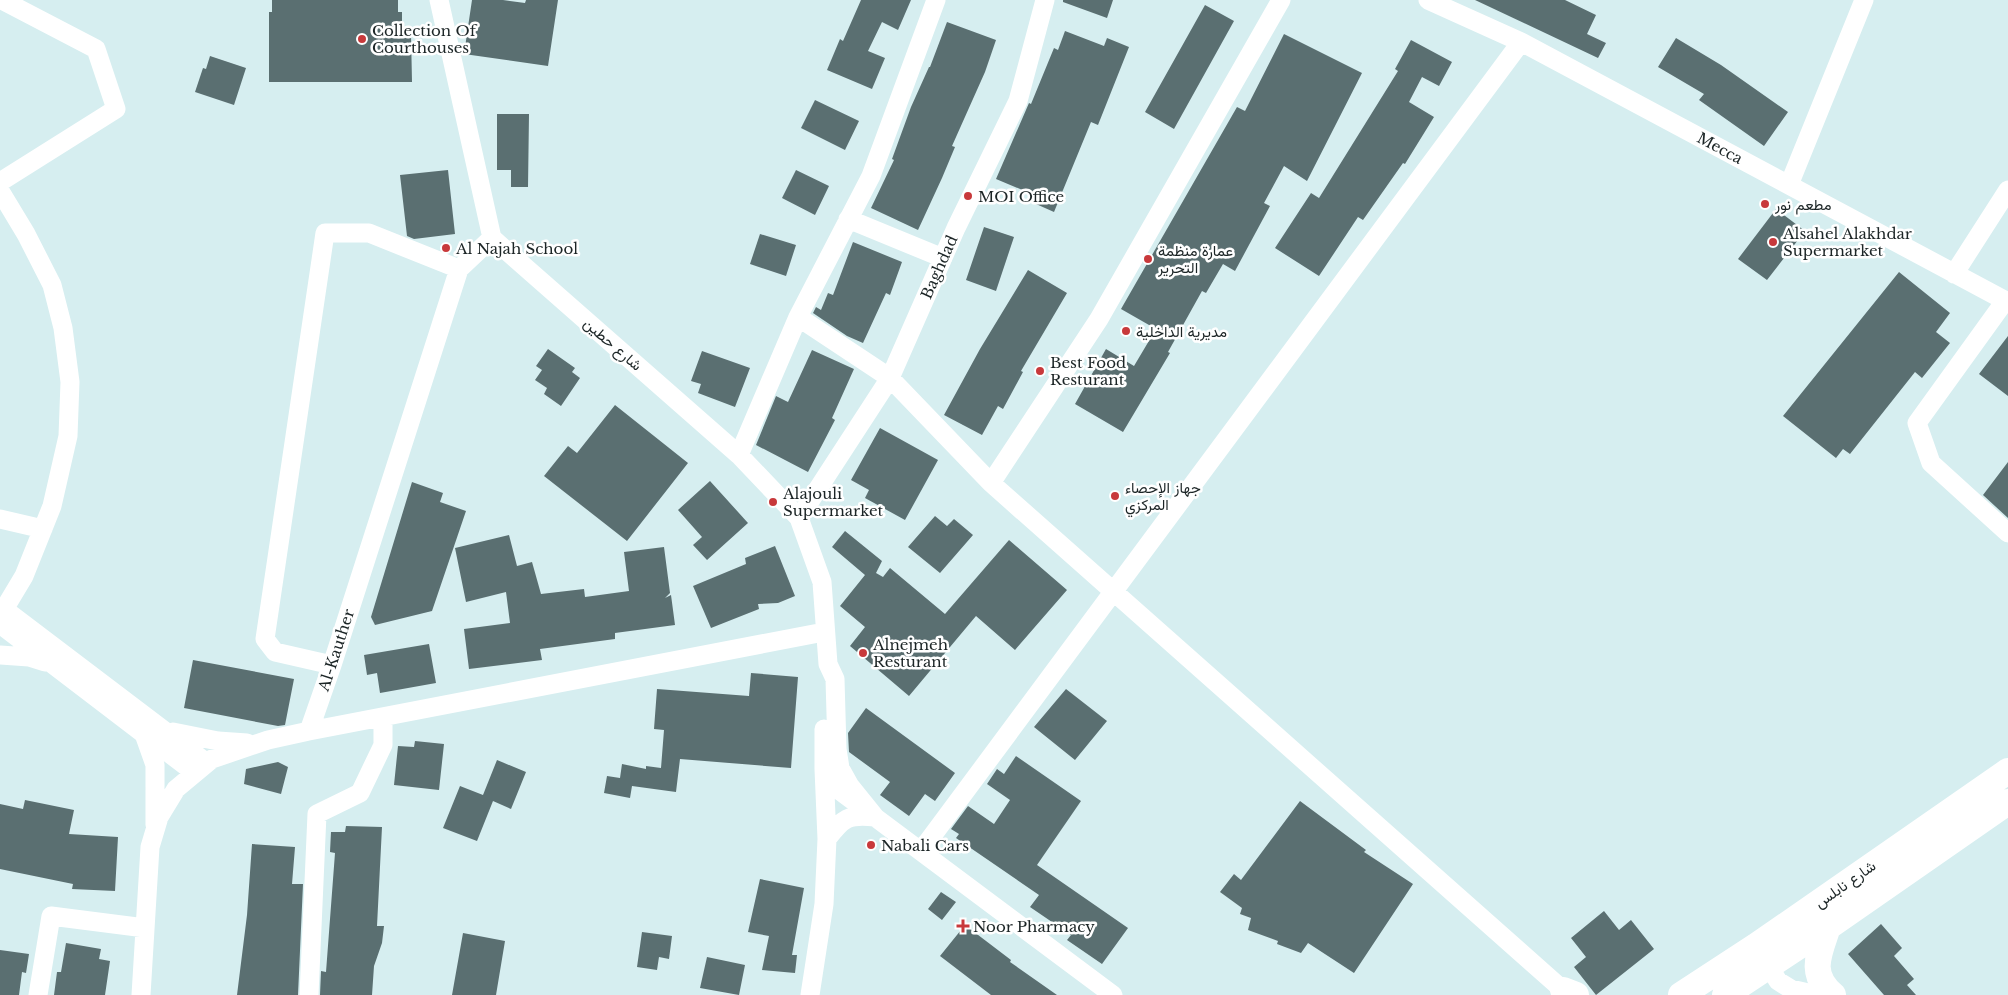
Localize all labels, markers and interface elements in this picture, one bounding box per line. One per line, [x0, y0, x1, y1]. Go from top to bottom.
place label: Collection Of Courthouses [372, 21, 478, 57]
marker: Collection Of Courthouses [356, 33, 368, 45]
street label: Mecca [1694, 128, 1747, 168]
place label: MOI Office [978, 187, 1064, 206]
marker: MOI Office [962, 190, 974, 202]
place label: مطعم نور [1774, 195, 1832, 215]
marker: مطعم نور [1759, 198, 1771, 210]
place label: Alsahel Alakhdar Supermarket [1782, 224, 1913, 260]
street label: Baghdad [917, 232, 961, 302]
marker: Alsahel Alakhdar Supermarket [1767, 236, 1779, 248]
place label: Al Najah School [455, 239, 578, 258]
place label: عمارة منظمة التحرير [1157, 241, 1233, 277]
marker: Al Najah School [440, 242, 452, 254]
marker: عمارة منظمة التحرير [1142, 253, 1154, 265]
street label: شارع حطين [579, 313, 646, 376]
place label: مديرية الداخلية [1136, 322, 1227, 341]
marker: مديرية الداخلية [1120, 325, 1132, 337]
place label: Best Food Resturant [1050, 353, 1126, 389]
marker: Best Food Resturant [1034, 365, 1046, 377]
place label: جهاز الإحصاء المركزي [1125, 478, 1201, 518]
place label: Alajouli Supermarket [782, 484, 884, 520]
marker: جهاز الإحصاء المركزي [1109, 490, 1121, 502]
marker: Alajouli Supermarket [767, 496, 779, 508]
street label: Al-Kauther [314, 606, 358, 694]
place label: Alnejmeh Resturant [872, 635, 948, 671]
marker: Alnejmeh Resturant [857, 647, 869, 659]
place label: Nabali Cars [881, 836, 969, 855]
marker: Nabali Cars [865, 839, 877, 851]
street label: شارع نابلس [1811, 856, 1881, 914]
place label: Noor Pharmacy [973, 917, 1095, 936]
marker: Noor Pharmacy [957, 920, 969, 932]

